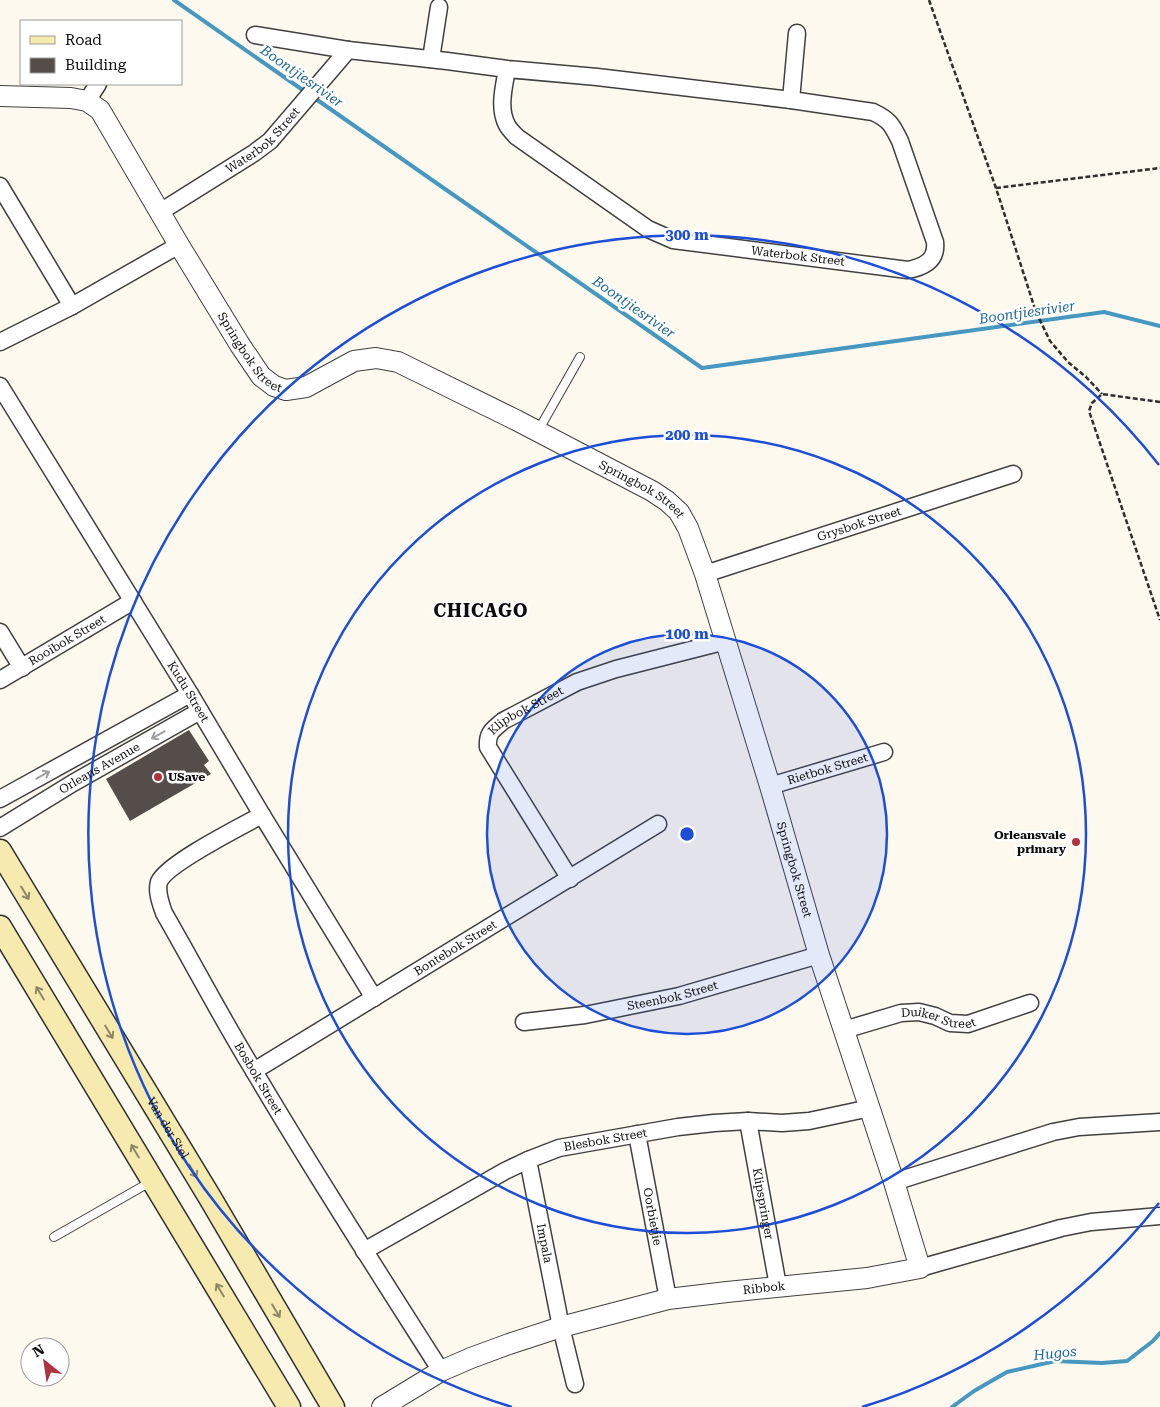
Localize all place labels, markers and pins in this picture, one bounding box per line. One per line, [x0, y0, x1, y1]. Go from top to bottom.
place label: USave [168, 770, 205, 784]
marker: USave [152, 771, 164, 783]
centre of rings [678, 825, 696, 843]
place label: Orleansvale primary [994, 828, 1067, 856]
marker: Orleansvale primary [1070, 836, 1082, 848]

